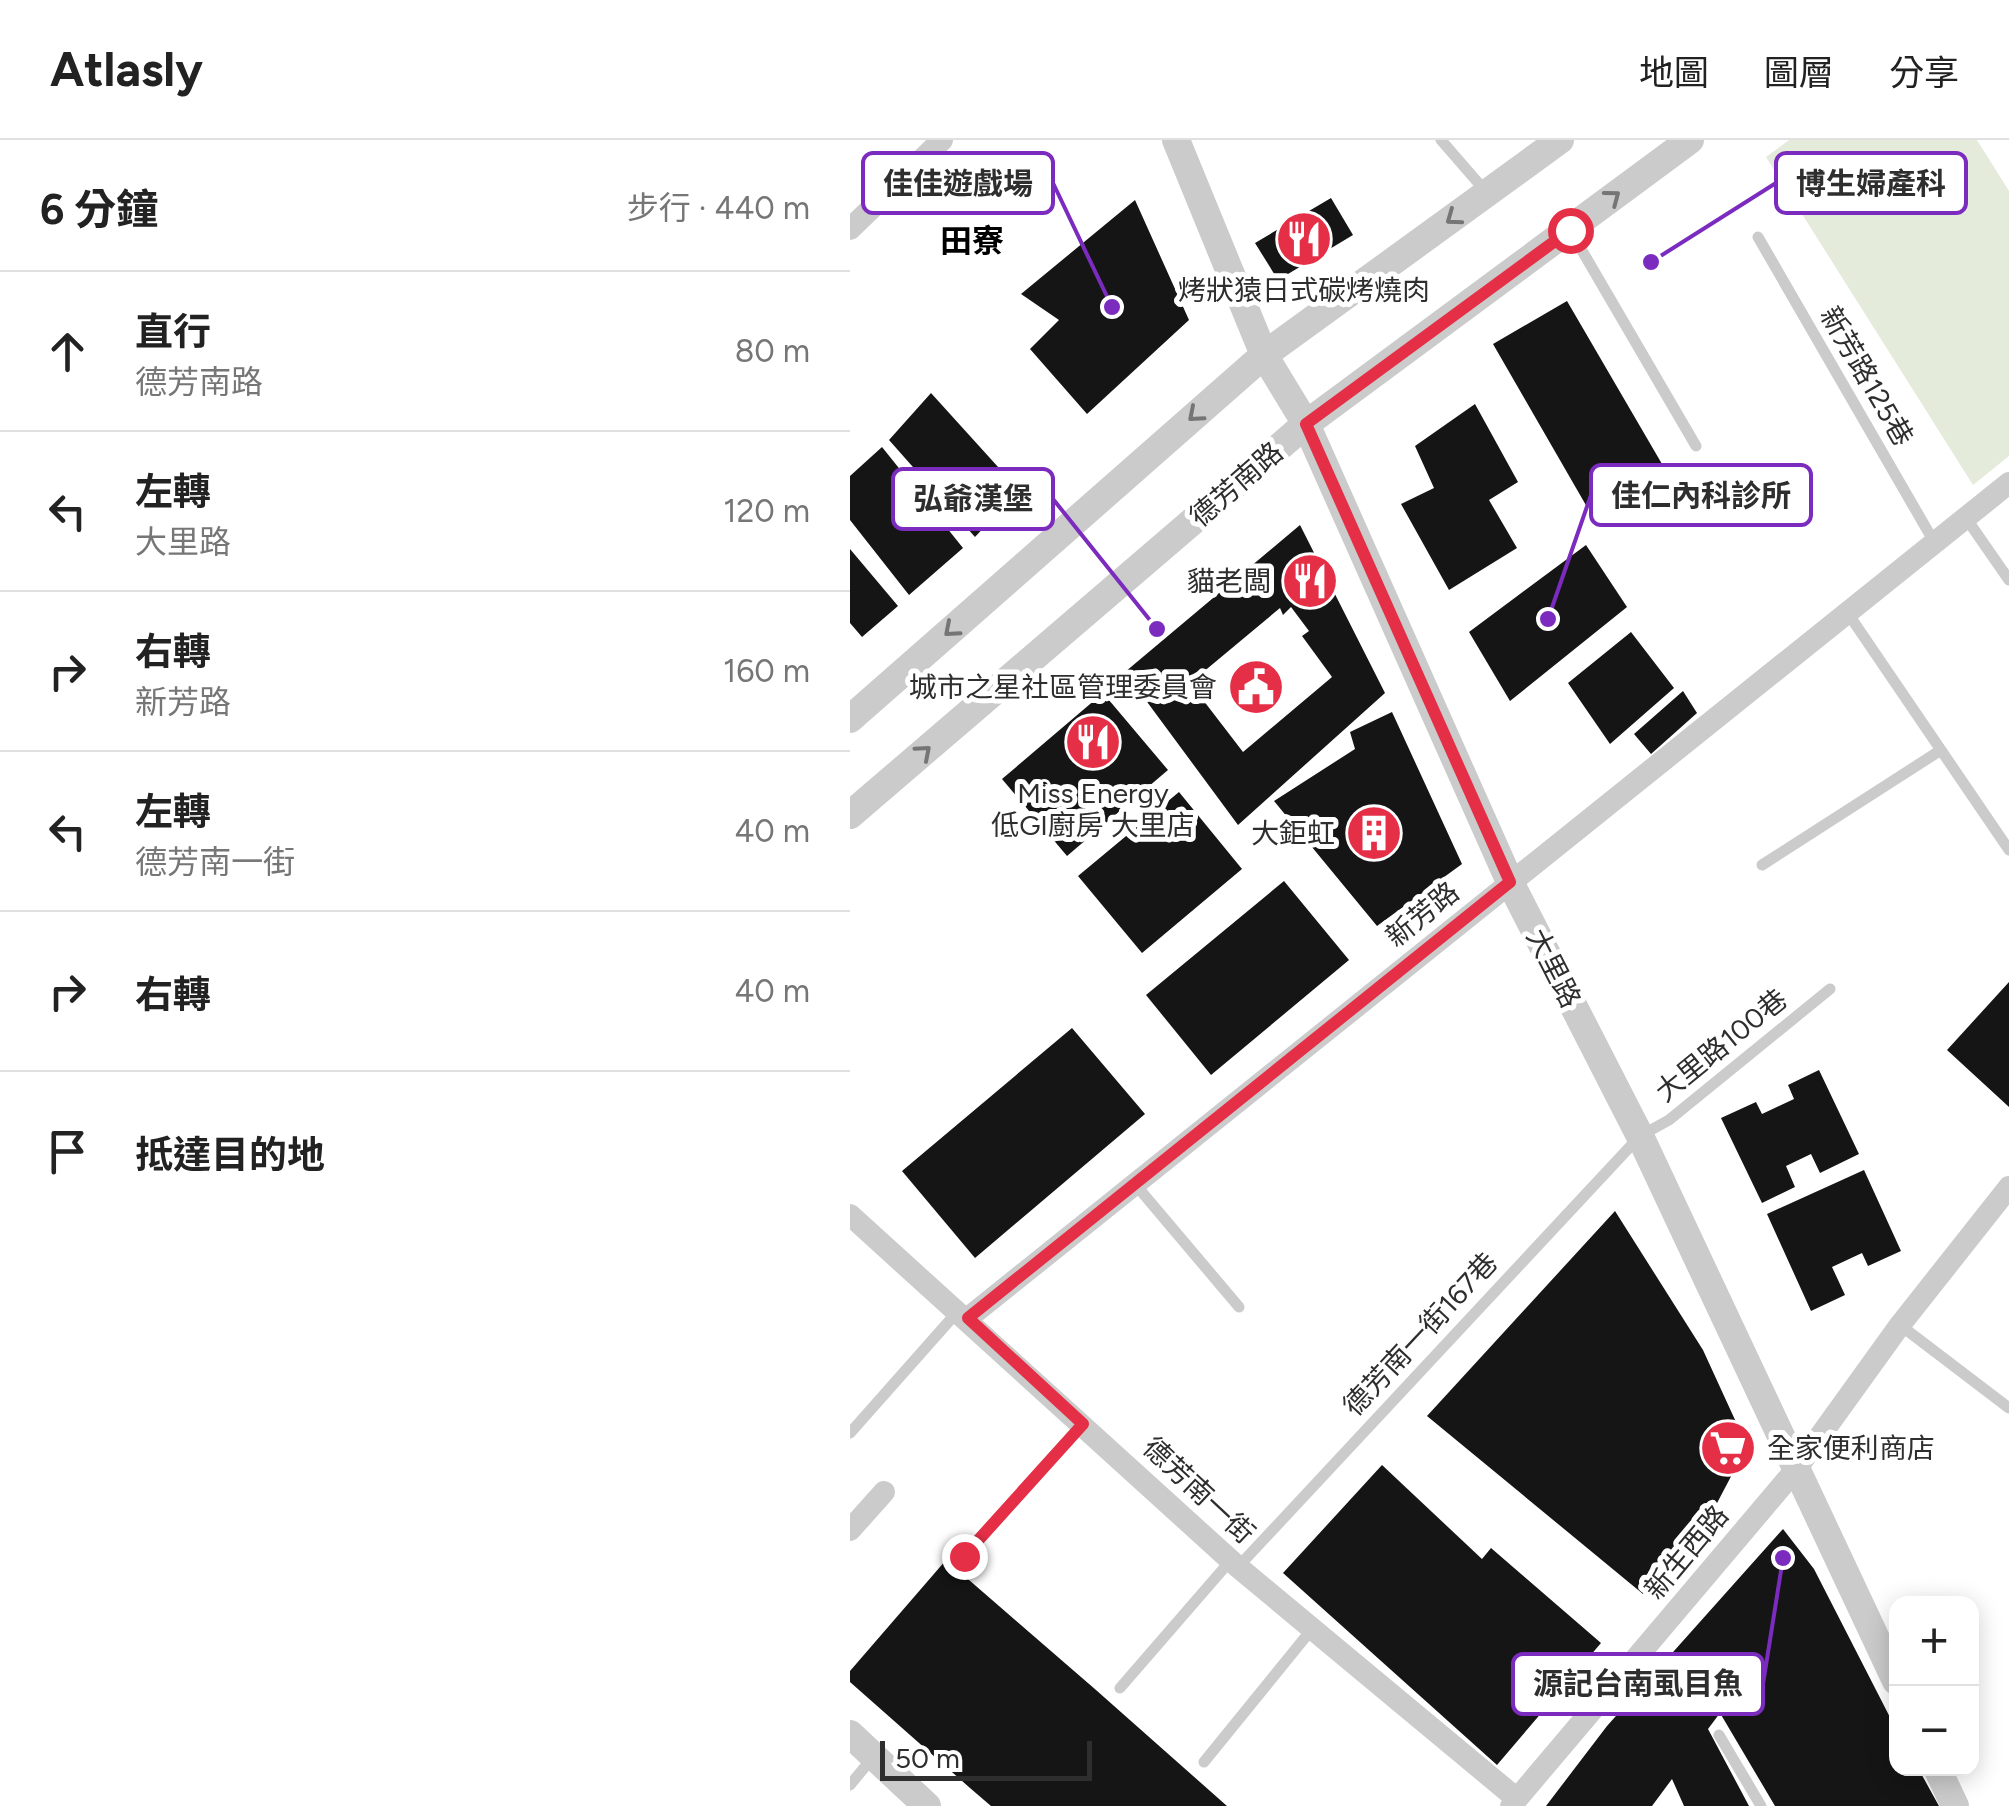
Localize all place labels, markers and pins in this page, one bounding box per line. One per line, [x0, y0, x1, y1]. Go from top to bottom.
callout: 佳佳遊戲場 [863, 153, 1053, 213]
callout: 博生婦產科 [1776, 153, 1966, 213]
restaurant icon: 烤狀猿日式碳烤燒肉 [1274, 209, 1334, 269]
place label: 烤狀猿日式碳烤燒肉 [1178, 273, 1430, 307]
callout: 佳仁內科診所 [1591, 465, 1811, 525]
callout: 弘爺漢堡 [893, 469, 1053, 529]
restaurant icon: 貓老闆 [1280, 551, 1340, 611]
place label: 貓老闆 [1187, 564, 1271, 598]
public building icon: 城市之星社區管理委員會 [1226, 657, 1286, 717]
place label: 城市之星社區管理委員會 [909, 670, 1217, 704]
restaurant icon: Miss Energy 低GI廚房 大里店 [1063, 712, 1123, 772]
place label: Miss Energy 低GI廚房 大里店 [991, 776, 1195, 842]
building icon: 大鉅虹 [1344, 803, 1404, 863]
place label: 大鉅虹 [1251, 816, 1335, 850]
supermarket icon: 全家便利商店 [1698, 1418, 1758, 1478]
place label: 全家便利商店 [1767, 1431, 1935, 1465]
callout: 源記台南虱目魚 [1513, 1654, 1763, 1714]

